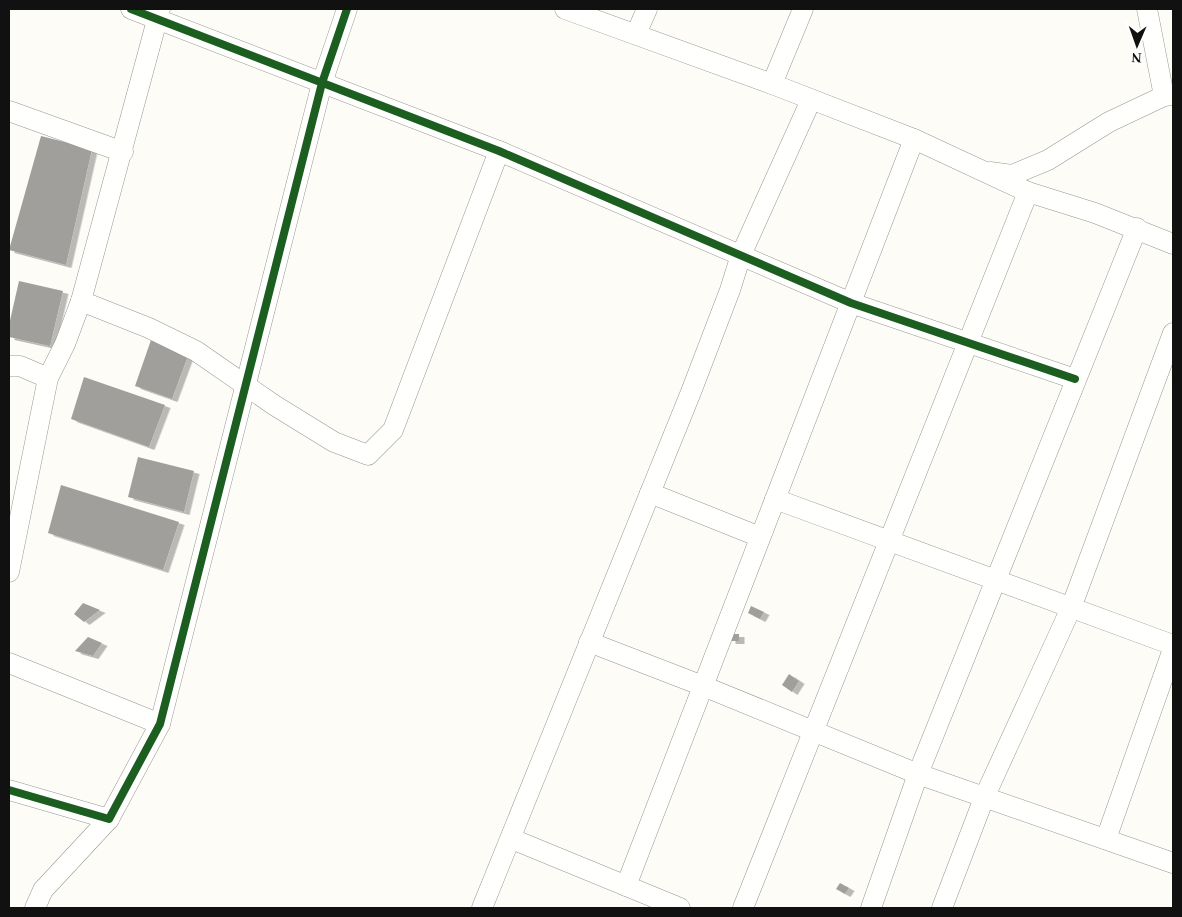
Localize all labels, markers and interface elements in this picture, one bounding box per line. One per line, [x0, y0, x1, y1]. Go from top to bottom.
north arrow [1112, 20, 1162, 70]
text: N [1131, 50, 1142, 65]

